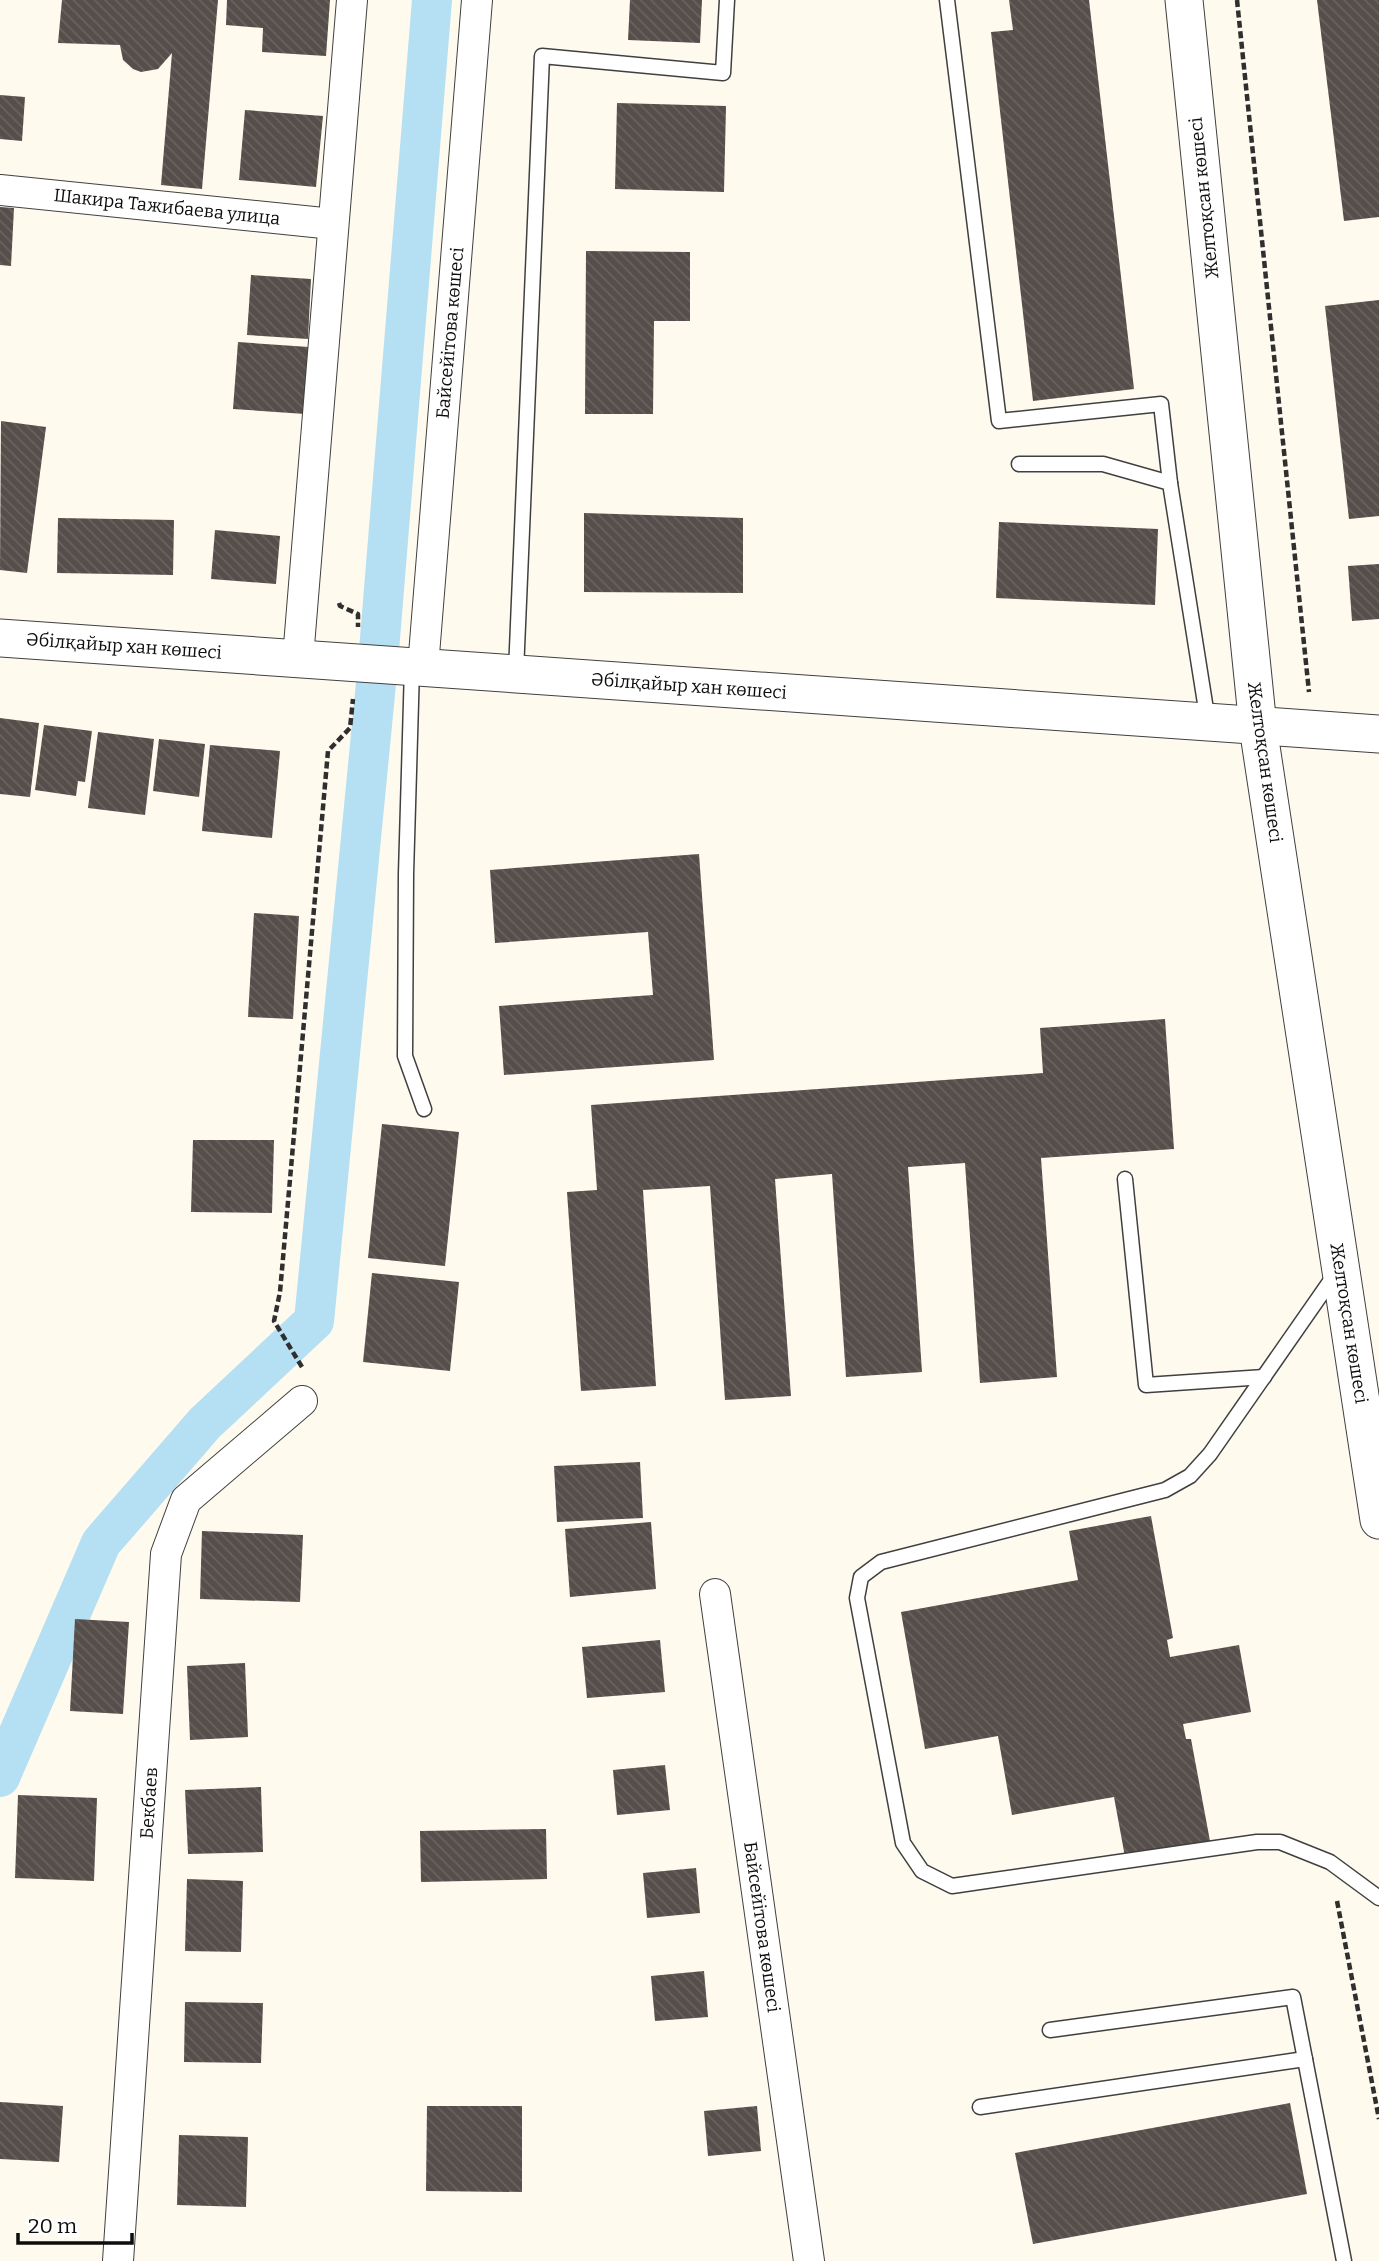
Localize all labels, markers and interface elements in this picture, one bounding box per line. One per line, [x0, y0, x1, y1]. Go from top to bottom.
street label: Желтоқсан көшесі [1185, 116, 1223, 280]
street label: Шакира Тажибаева улица [53, 184, 281, 230]
street label: Байсейітова көшесі [432, 246, 468, 420]
street label: Әбілқайыр хан көшесі [25, 628, 223, 664]
street label: Әбілқайыр хан көшесі [590, 668, 788, 704]
street label: Желтоқсан көшесі [1243, 680, 1287, 844]
street label: Желтоқсан көшесі [1325, 1241, 1373, 1405]
street label: Бекбаев [136, 1766, 162, 1840]
street label: Байсейітова көшесі [739, 1840, 785, 2014]
scale bar [18, 2202, 131, 2246]
text: 20 m [28, 2213, 77, 2239]

